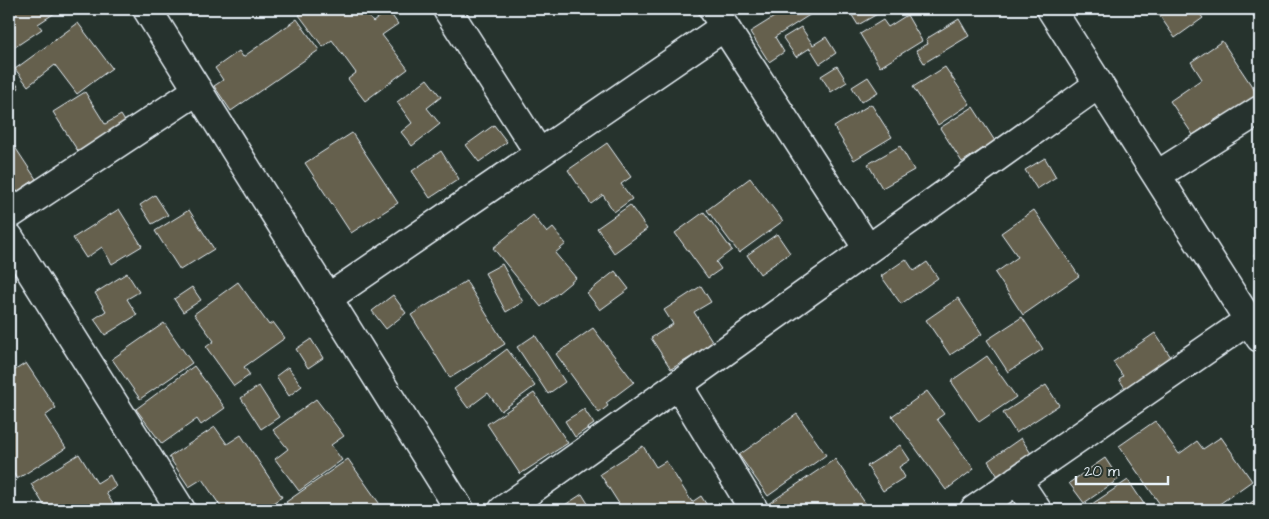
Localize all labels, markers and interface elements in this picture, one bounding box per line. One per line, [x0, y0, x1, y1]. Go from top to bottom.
scale bar [1076, 454, 1169, 486]
text: 20 m [1084, 461, 1120, 482]

